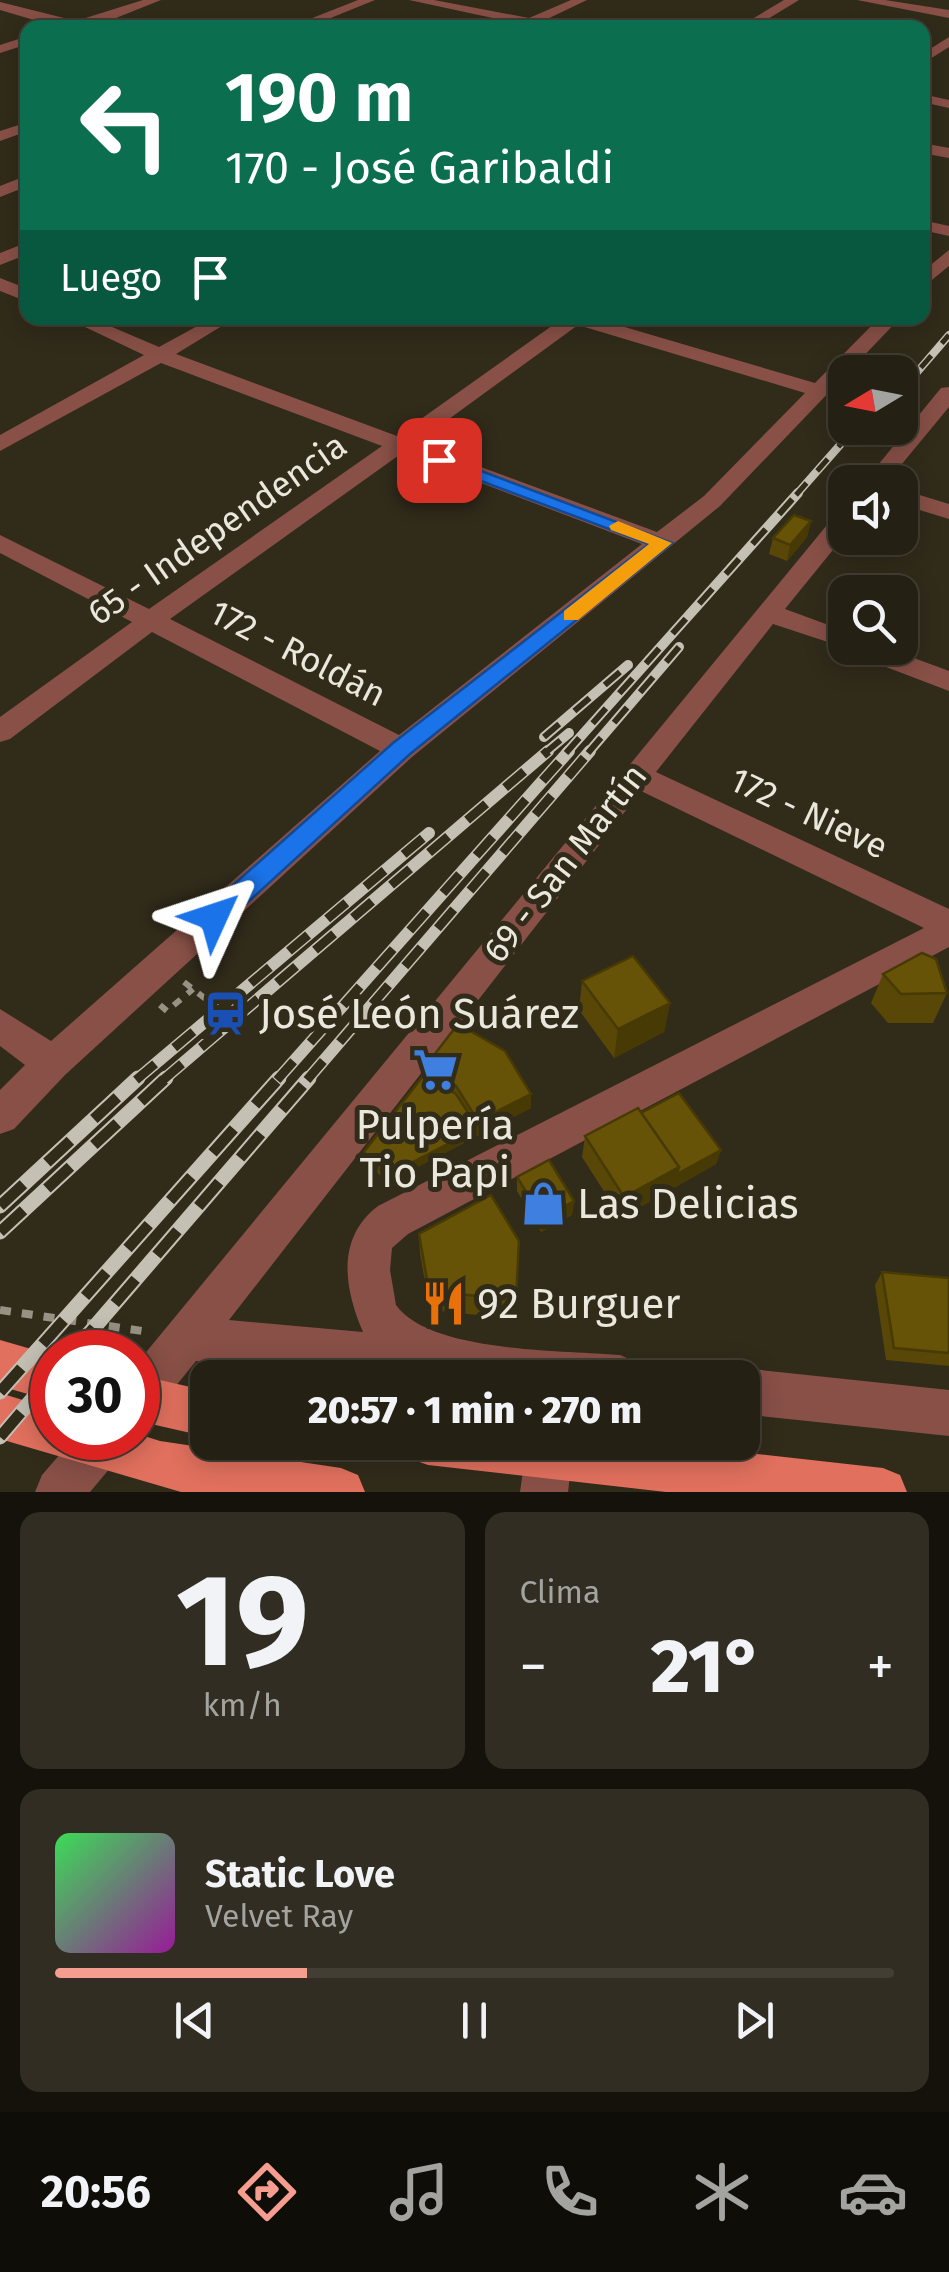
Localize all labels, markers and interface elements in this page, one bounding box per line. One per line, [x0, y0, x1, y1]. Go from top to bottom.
text: 190 m [225, 56, 413, 140]
icon: left [60, 60, 190, 190]
text: 170 - José Garibaldi [225, 141, 614, 195]
icon: arrive [183, 250, 238, 305]
text: Luego [60, 255, 163, 301]
north arrow [828, 355, 918, 445]
map controls [828, 355, 918, 665]
pin [397, 418, 482, 503]
street label: 65 - Independencia [80, 424, 354, 634]
icon: arrive [412, 433, 467, 488]
button: sound [828, 465, 918, 555]
button: search [828, 575, 918, 665]
street label: 172 - Roldán [203, 591, 393, 715]
street label: 69 - San Martín [475, 756, 655, 970]
street label: 172 - Nieve [724, 758, 894, 868]
position arrow [162, 865, 266, 969]
station icon: José León Suárez [202, 989, 250, 1037]
place label: José León Suárez [259, 989, 579, 1039]
supermarket icon: Pulpería Tio Papi [411, 1046, 459, 1094]
place label: Pulpería Tio Papi [356, 1100, 514, 1198]
shop icon: Las Delicias [520, 1179, 568, 1227]
place label: Las Delicias [577, 1179, 799, 1229]
restaurant icon: 92 Burguer [420, 1279, 468, 1327]
place label: 92 Burguer [477, 1279, 681, 1329]
speed limit sign: 30 [30, 1330, 160, 1460]
text: 20:57 · 1 min · 270 m [308, 1387, 642, 1433]
text: 19 [176, 1543, 309, 1699]
text: Clima [520, 1573, 600, 1611]
text: 21° [651, 1622, 763, 1712]
text: − [520, 1634, 547, 1700]
text: + [867, 1634, 894, 1700]
text: km/h [203, 1686, 282, 1724]
text: Static Love [205, 1851, 395, 1897]
text: Velvet Ray [205, 1897, 353, 1935]
icon: previous [167, 1993, 222, 2048]
icon: pause [447, 1993, 502, 2048]
icon: next [727, 1993, 782, 2048]
icon: directions [232, 2157, 302, 2227]
icon: music [384, 2157, 454, 2227]
icon: phone [535, 2157, 605, 2227]
icon: climate [687, 2157, 757, 2227]
icon: car [838, 2157, 908, 2227]
text: 20:56 [41, 2165, 151, 2219]

